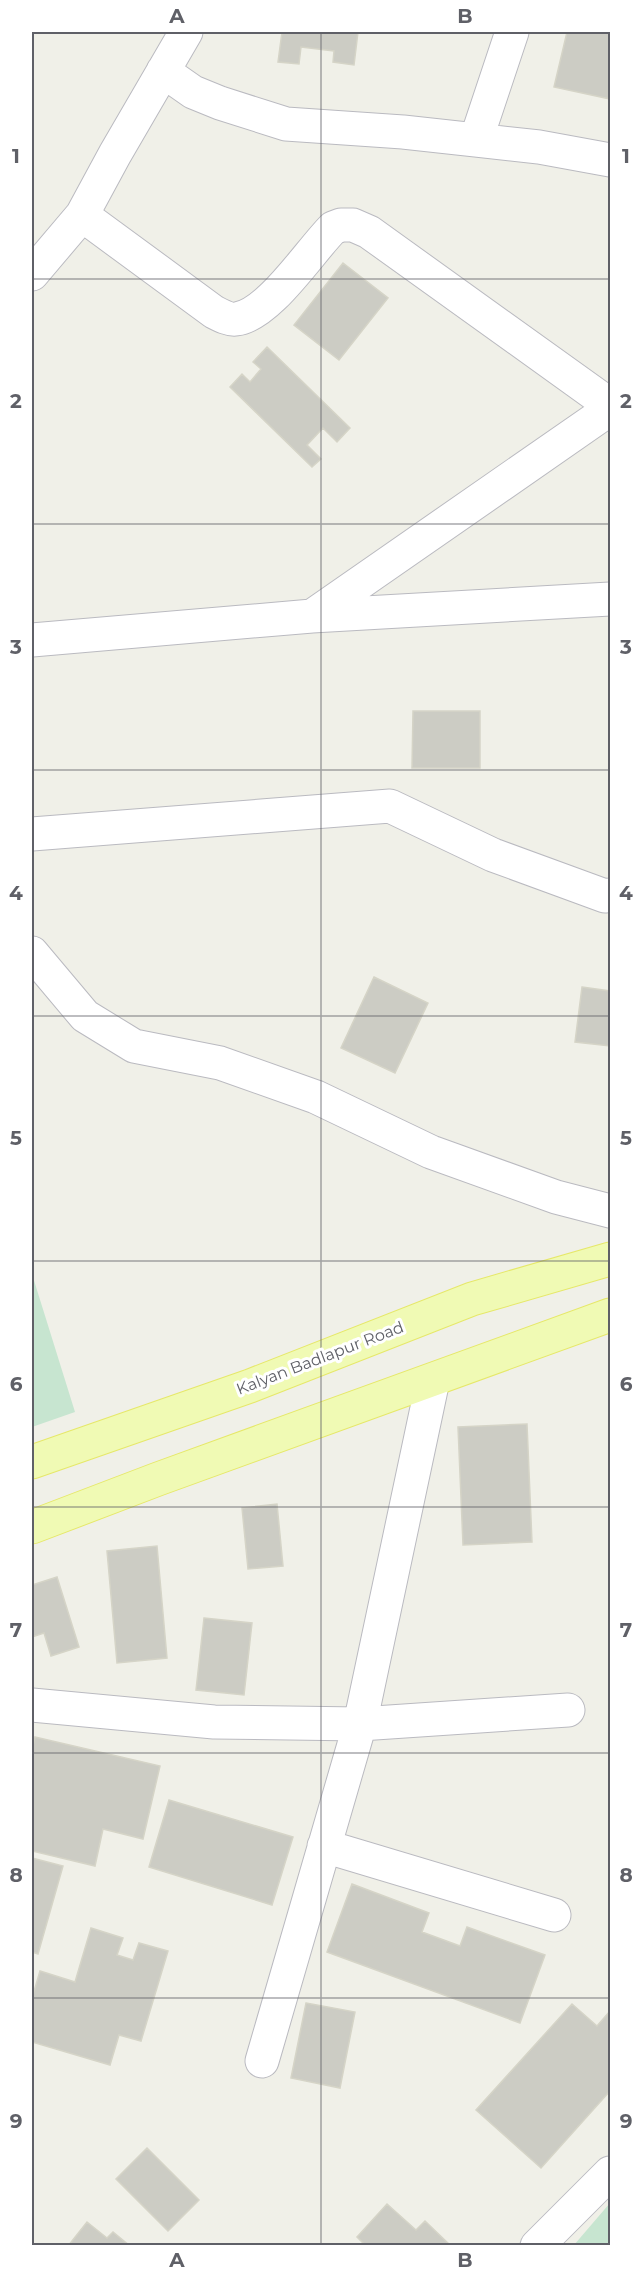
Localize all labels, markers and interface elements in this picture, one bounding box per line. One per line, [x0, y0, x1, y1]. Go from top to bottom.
text: A [168, 4, 185, 28]
text: B [457, 4, 473, 28]
text: 1 [12, 144, 20, 168]
text: 1 [622, 144, 630, 168]
text: 2 [10, 389, 22, 413]
text: 2 [620, 389, 632, 413]
text: 3 [9, 635, 22, 659]
text: 3 [619, 635, 632, 659]
text: 4 [9, 881, 23, 905]
text: 4 [619, 881, 633, 905]
text: 5 [10, 1126, 22, 1150]
text: 5 [620, 1126, 632, 1150]
street label: Kalyan Badlapur Road [234, 1317, 406, 1399]
text: 6 [10, 1372, 23, 1396]
text: 6 [620, 1372, 633, 1396]
text: 7 [10, 1618, 22, 1642]
text: 7 [620, 1618, 632, 1642]
text: 8 [9, 1863, 23, 1887]
text: 8 [619, 1863, 633, 1887]
text: 9 [10, 2109, 22, 2133]
text: 9 [620, 2109, 632, 2133]
text: A [168, 2248, 185, 2272]
text: B [457, 2248, 473, 2272]

